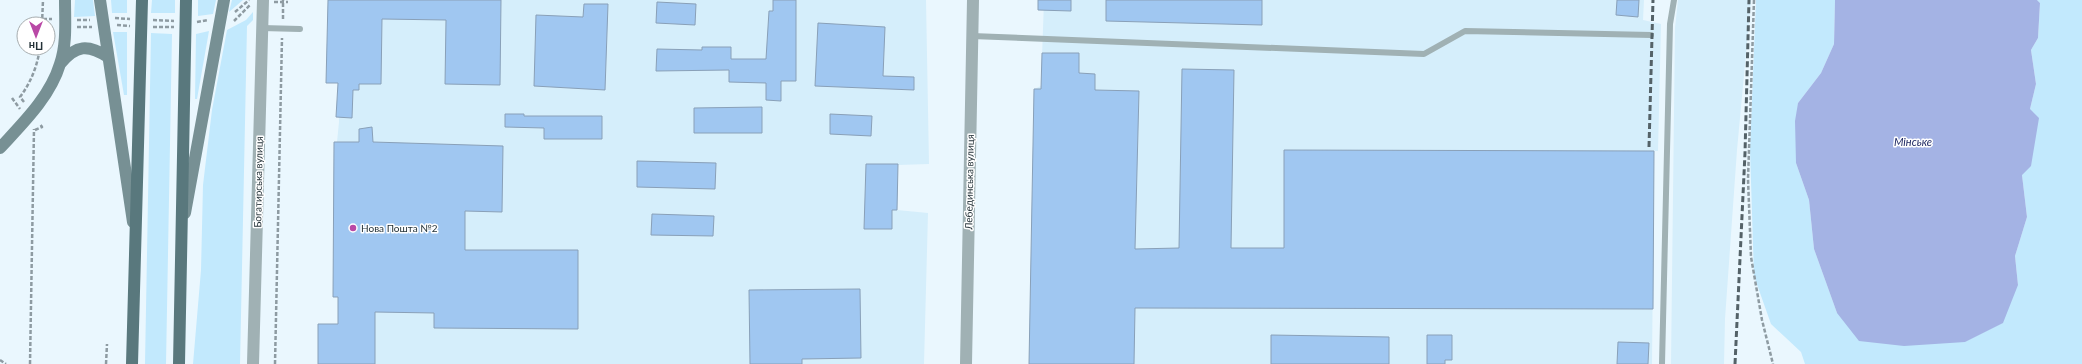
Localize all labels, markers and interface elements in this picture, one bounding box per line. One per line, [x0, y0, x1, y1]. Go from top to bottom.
north arrow [16, 16, 56, 56]
text: Пн [29, 40, 43, 53]
street label: Лебединська вулиця [962, 134, 976, 231]
water label: Мінське [1894, 135, 1932, 148]
street label: Богатирська вулиця [251, 136, 265, 228]
place label: Нова Пошта №2 [361, 222, 438, 234]
marker: Нова Пошта №2 [348, 223, 358, 233]

